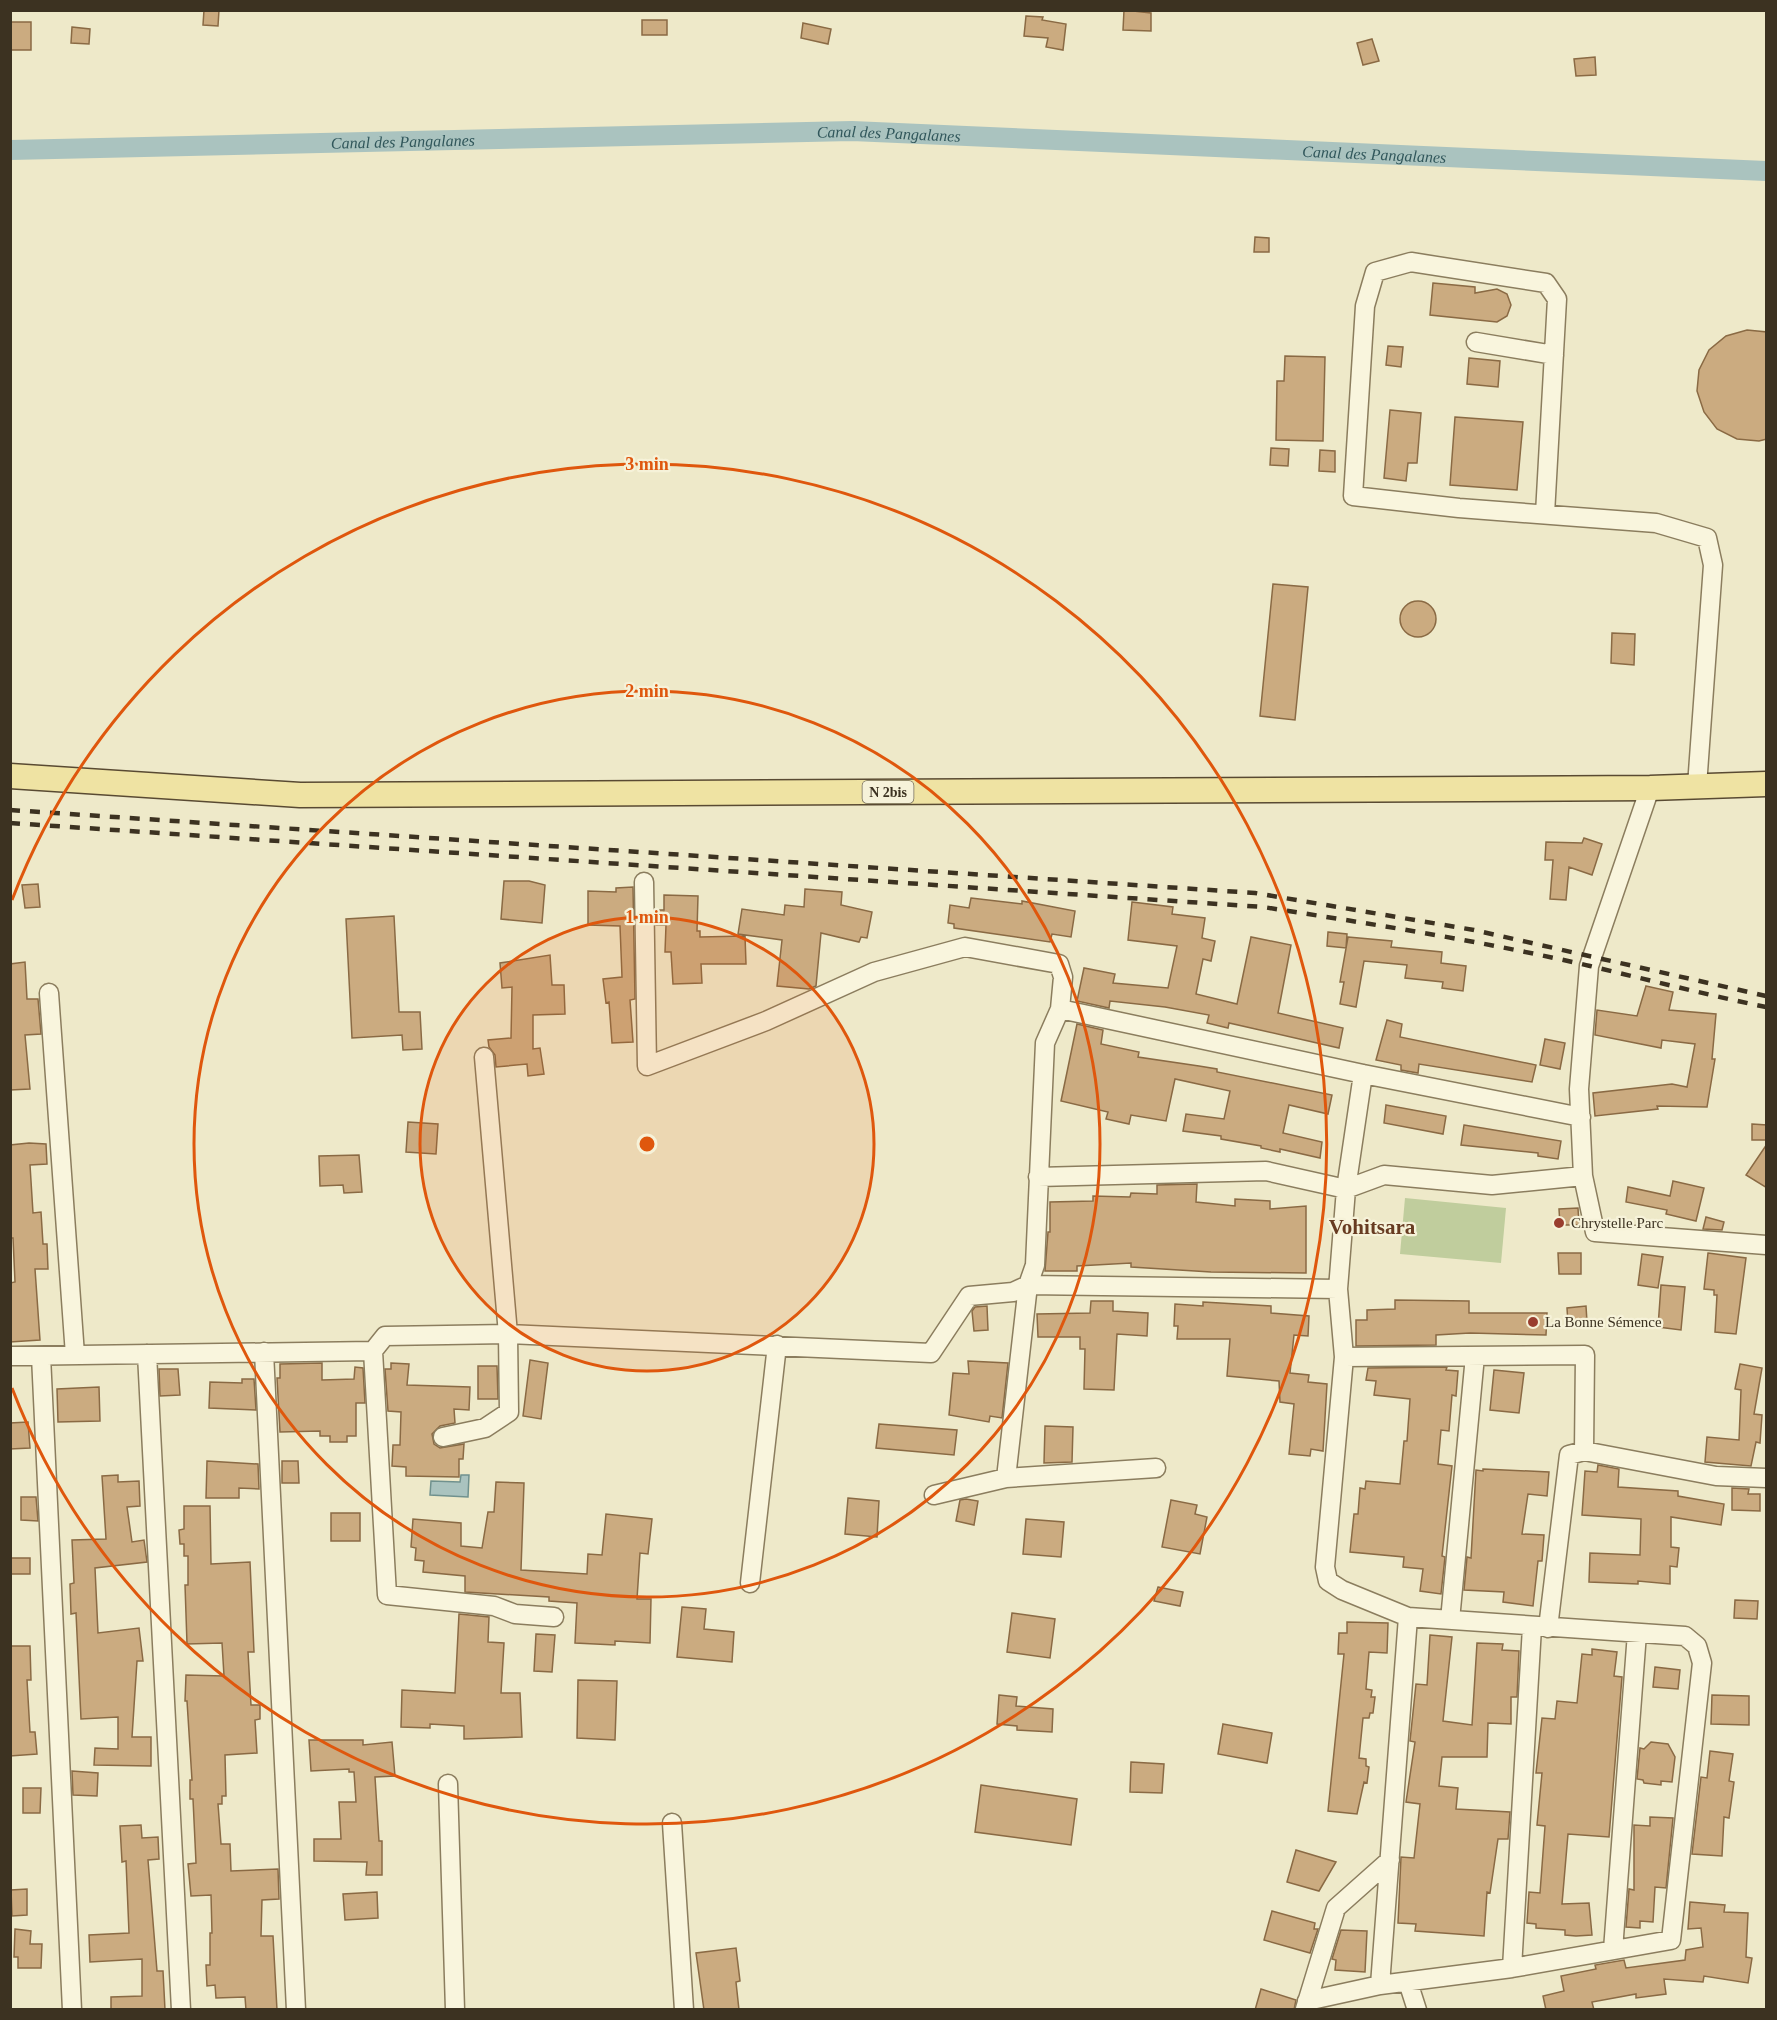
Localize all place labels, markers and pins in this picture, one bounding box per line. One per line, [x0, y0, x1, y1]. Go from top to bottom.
centre of rings [637, 1134, 657, 1154]
place label: Chrystelle Parc [1571, 1215, 1663, 1231]
marker: Chrystelle Parc [1552, 1216, 1566, 1230]
place label: La Bonne Sémence [1545, 1314, 1662, 1330]
marker: La Bonne Sémence [1526, 1315, 1540, 1329]

